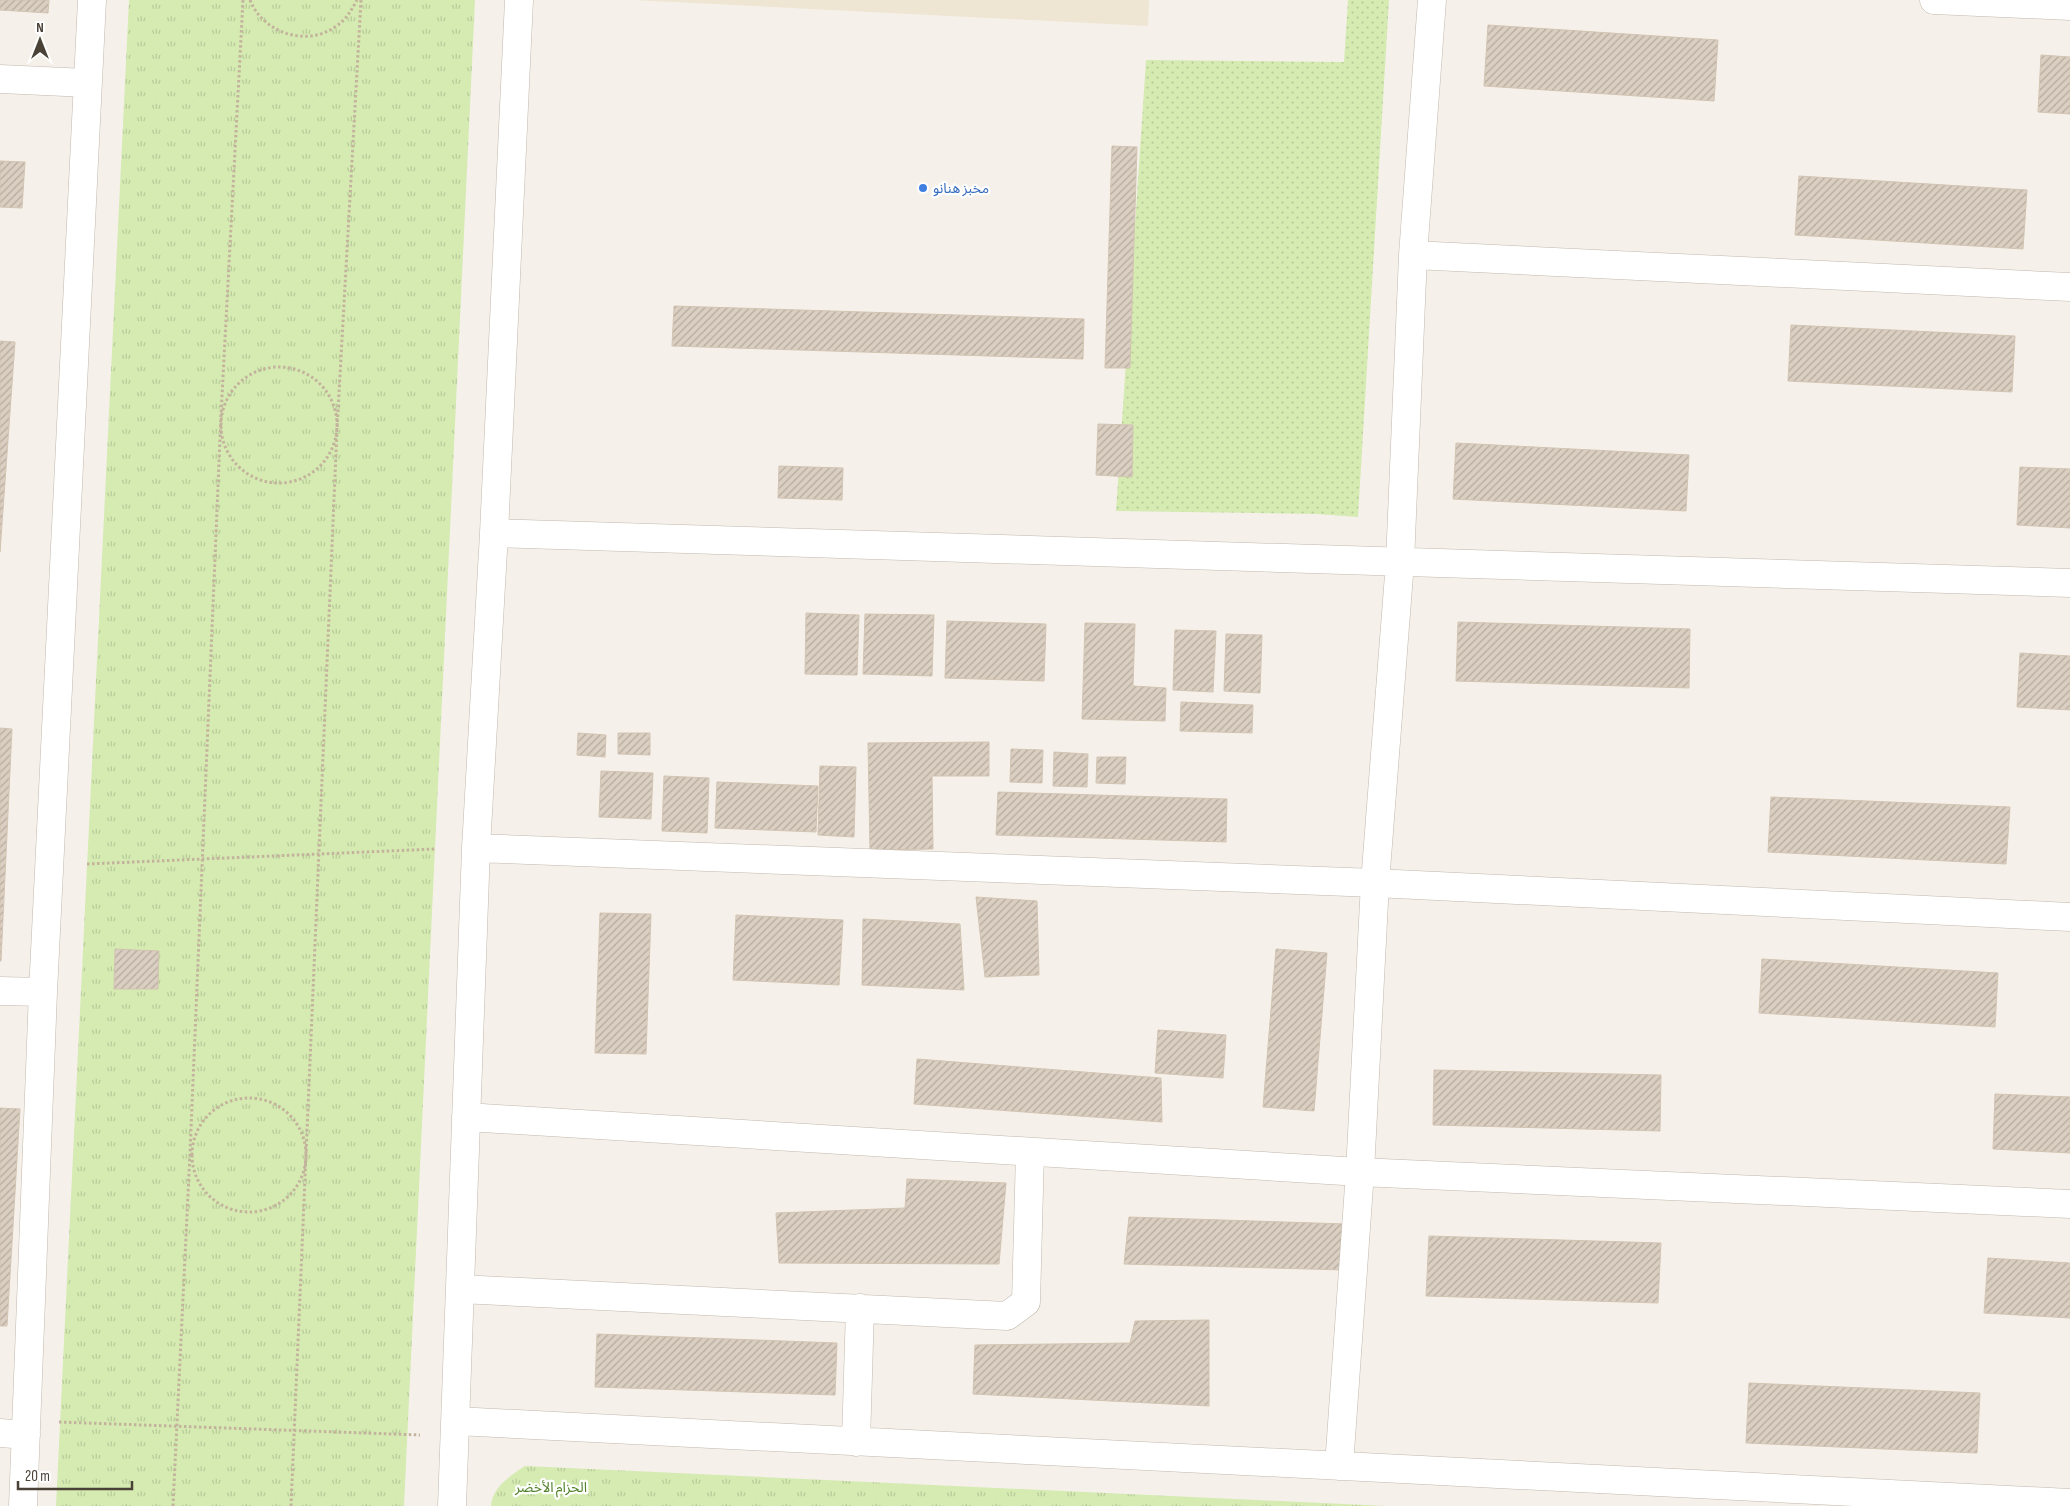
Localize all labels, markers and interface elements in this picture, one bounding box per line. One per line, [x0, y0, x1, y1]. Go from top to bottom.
north arrow [15, 15, 65, 65]
text: N [36, 19, 44, 36]
place label: مخبز هنانو [933, 180, 989, 197]
marker: مخبز هنانو [917, 182, 929, 194]
scale bar [18, 1458, 131, 1490]
text: 20 m [25, 1467, 50, 1486]
park label: الحزام الأخضر [514, 1479, 587, 1498]

